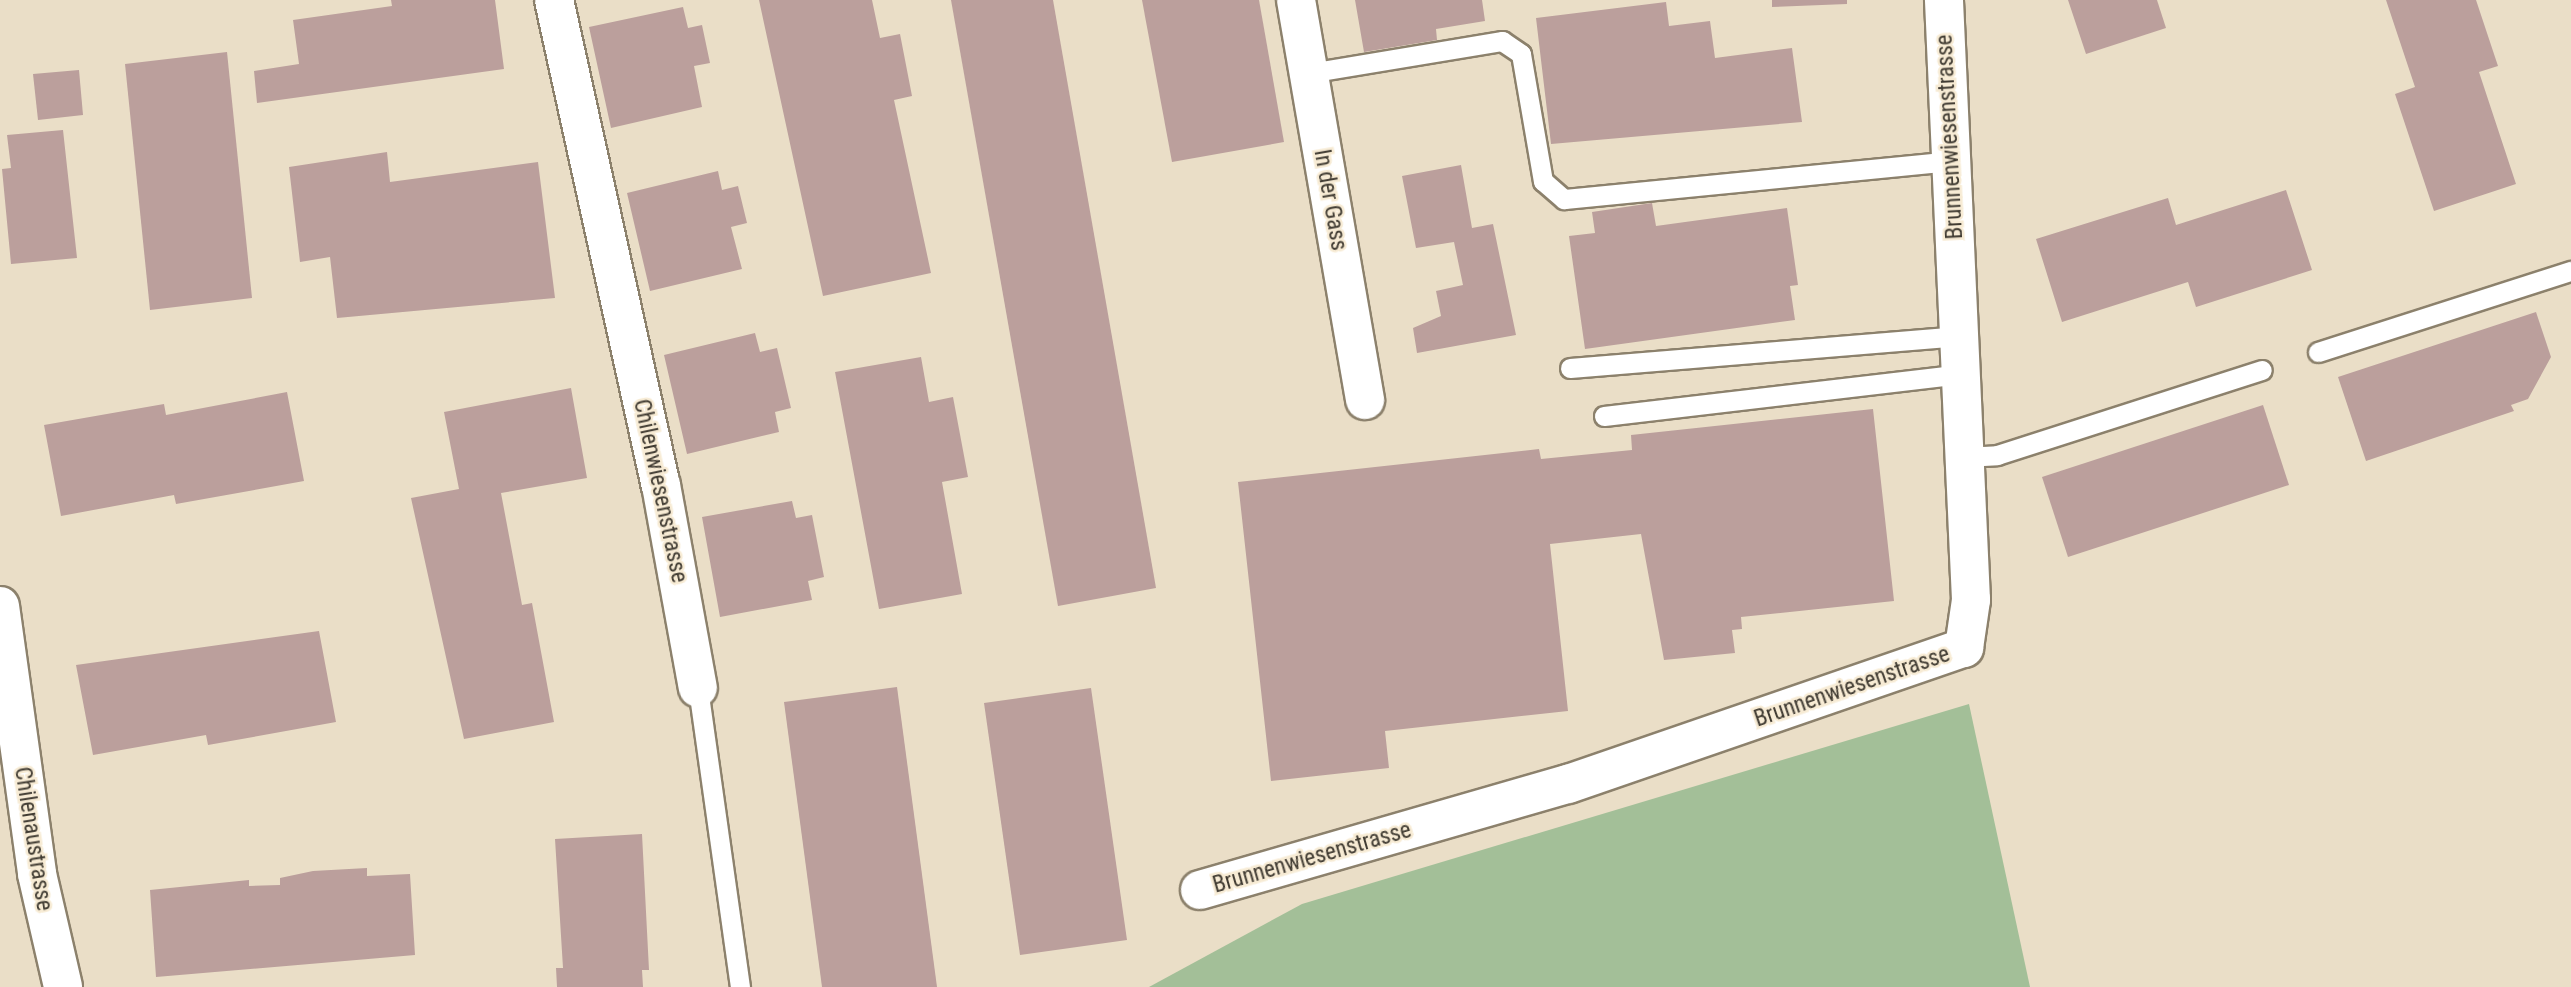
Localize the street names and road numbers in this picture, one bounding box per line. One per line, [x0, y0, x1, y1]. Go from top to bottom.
street label: Brunnenwiesenstrasse [1931, 34, 1969, 240]
street label: In der Gass [1308, 147, 1352, 253]
street label: Chilenwiesenstrasse [627, 397, 693, 585]
street label: Brunnenwiesenstrasse [1751, 641, 1953, 733]
street label: Chilenaustrasse [8, 765, 58, 913]
street label: Brunnenwiesenstrasse [1210, 816, 1414, 900]

